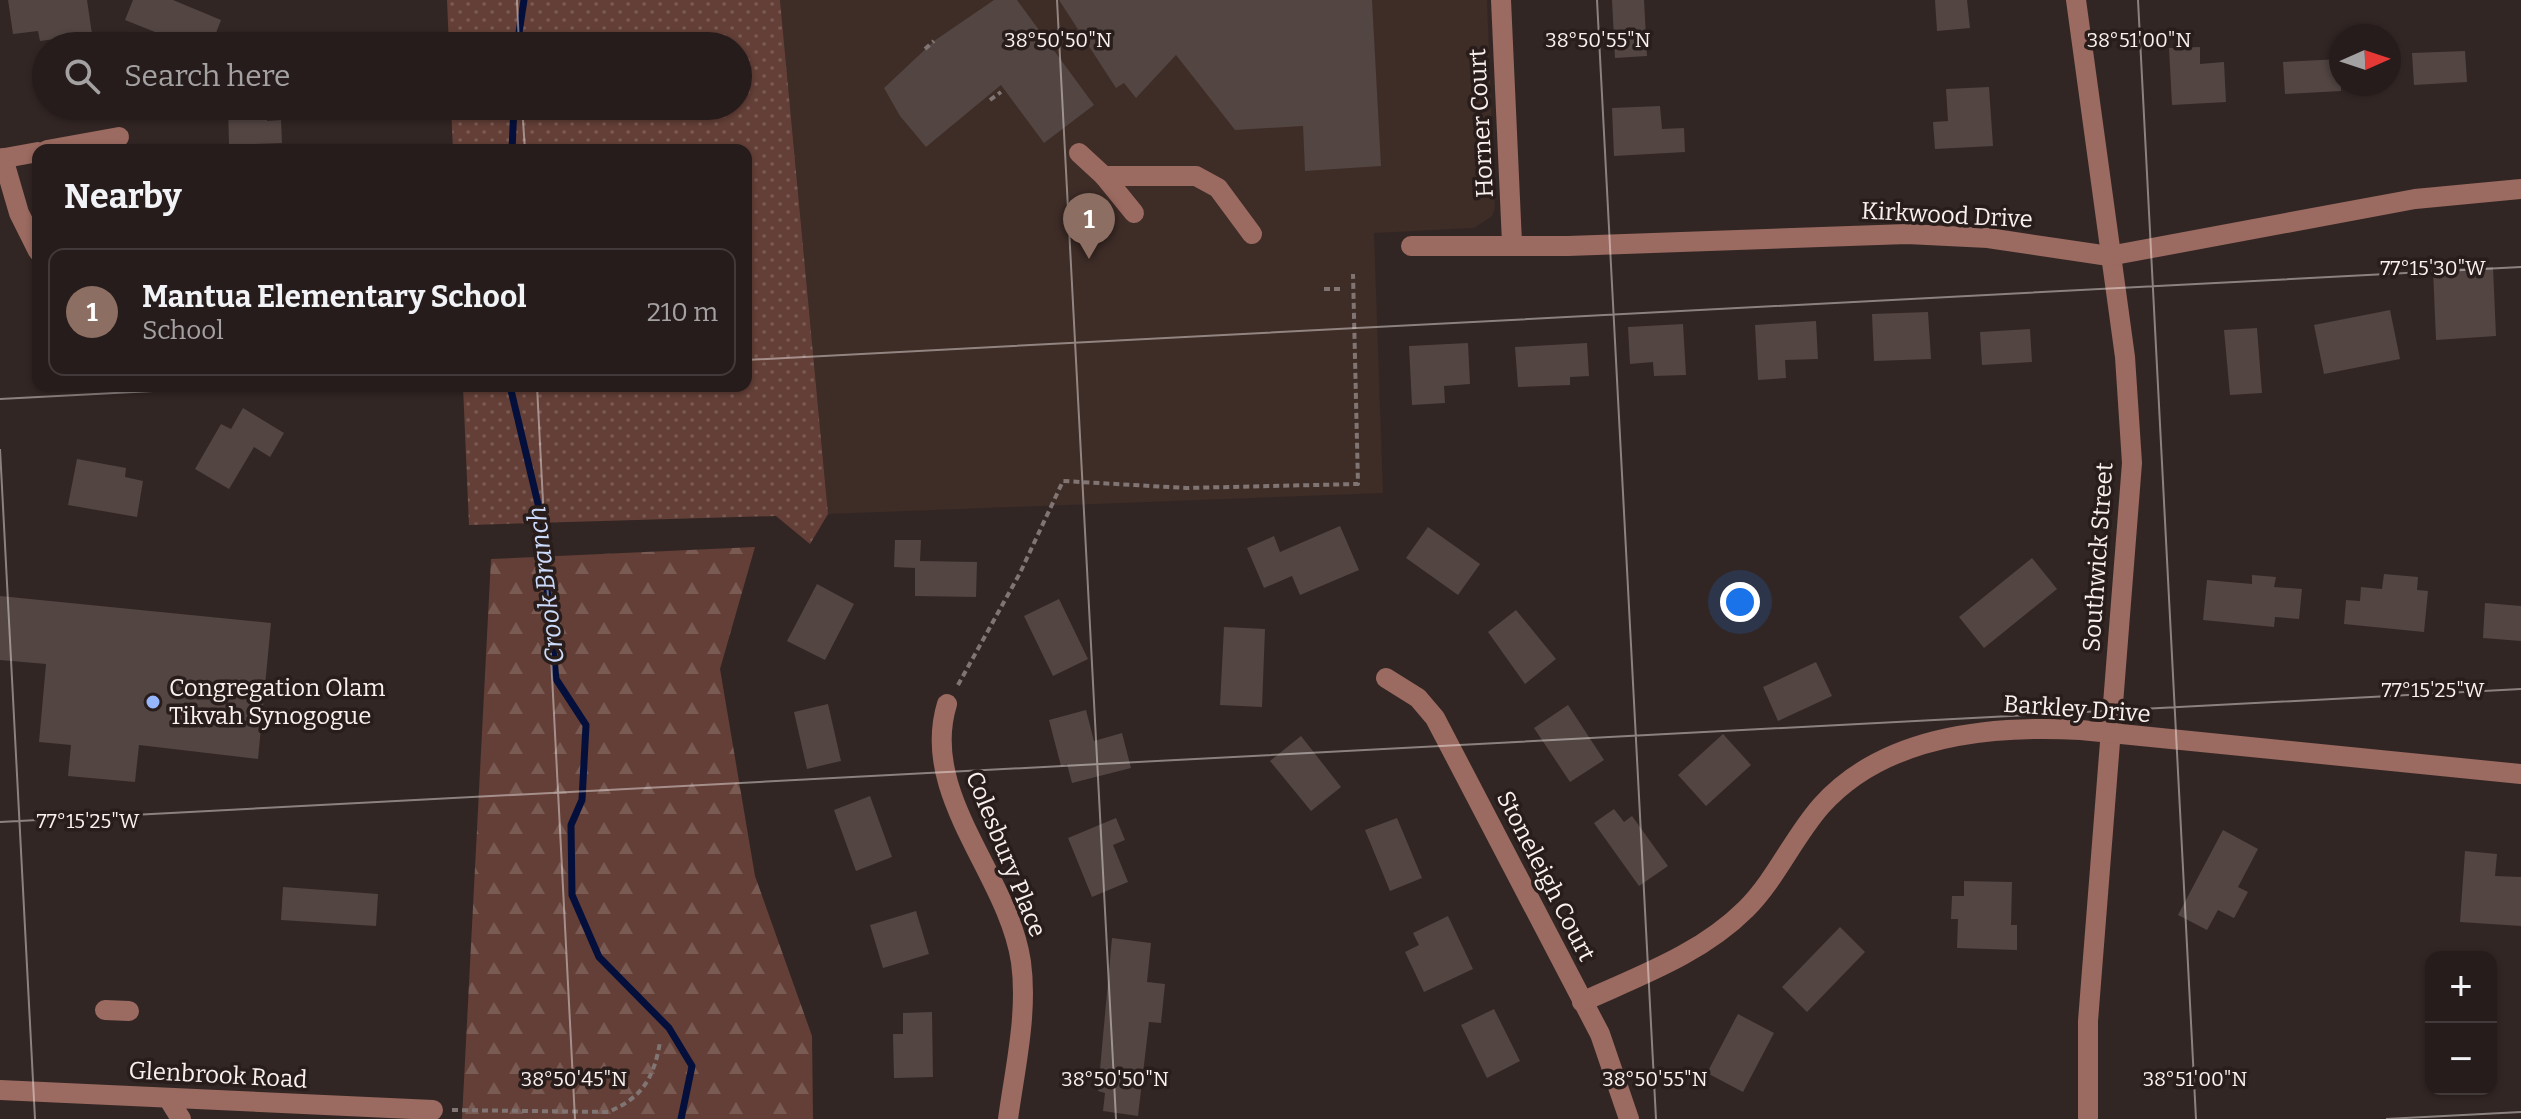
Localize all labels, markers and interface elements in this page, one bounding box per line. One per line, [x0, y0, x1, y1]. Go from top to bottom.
north arrow [2329, 24, 2401, 96]
text: 38°50'50"N [1004, 28, 1112, 52]
text: 38°50'55"N [1545, 28, 1651, 52]
text: 38°51'00"N [2087, 28, 2192, 52]
search box [32, 32, 752, 120]
street label: Horner Court [1463, 47, 1499, 198]
icon: search [60, 54, 104, 98]
text: Search here [124, 58, 291, 94]
text: Nearby [64, 176, 182, 217]
pin: 1 [1063, 193, 1115, 259]
street label: Kirkwood Drive [1861, 197, 2033, 233]
text: 77°15'30"W [2380, 256, 2486, 280]
text: Mantua Elementary School [142, 279, 527, 315]
text: 1 [86, 297, 98, 328]
text: 210 m [647, 297, 718, 328]
text: School [142, 315, 224, 346]
street label: Southwick Street [2077, 461, 2119, 653]
water label: Crook Branch [521, 505, 571, 665]
your location [1720, 582, 1760, 622]
place label: Congregation Olam Tikvah Synogogue [169, 674, 385, 730]
text: 77°15'25"W [2382, 678, 2485, 702]
street label: Barkley Drive [2002, 690, 2152, 728]
marker: Congregation Olam Tikvah Synogogue [144, 693, 162, 711]
street label: Colesbury Place [960, 767, 1052, 941]
street label: Stoneleigh Court [1491, 786, 1601, 966]
text: 77°15'25"W [37, 809, 140, 833]
map controls [2425, 951, 2497, 1095]
button: + [2425, 951, 2497, 1023]
button: − [2425, 1023, 2497, 1095]
street label: Glenbrook Road [128, 1056, 308, 1094]
text: 38°50'45"N [521, 1067, 627, 1091]
text: 38°50'50"N [1061, 1067, 1169, 1091]
text: 38°50'55"N [1602, 1067, 1708, 1091]
text: 38°51'00"N [2143, 1067, 2248, 1091]

